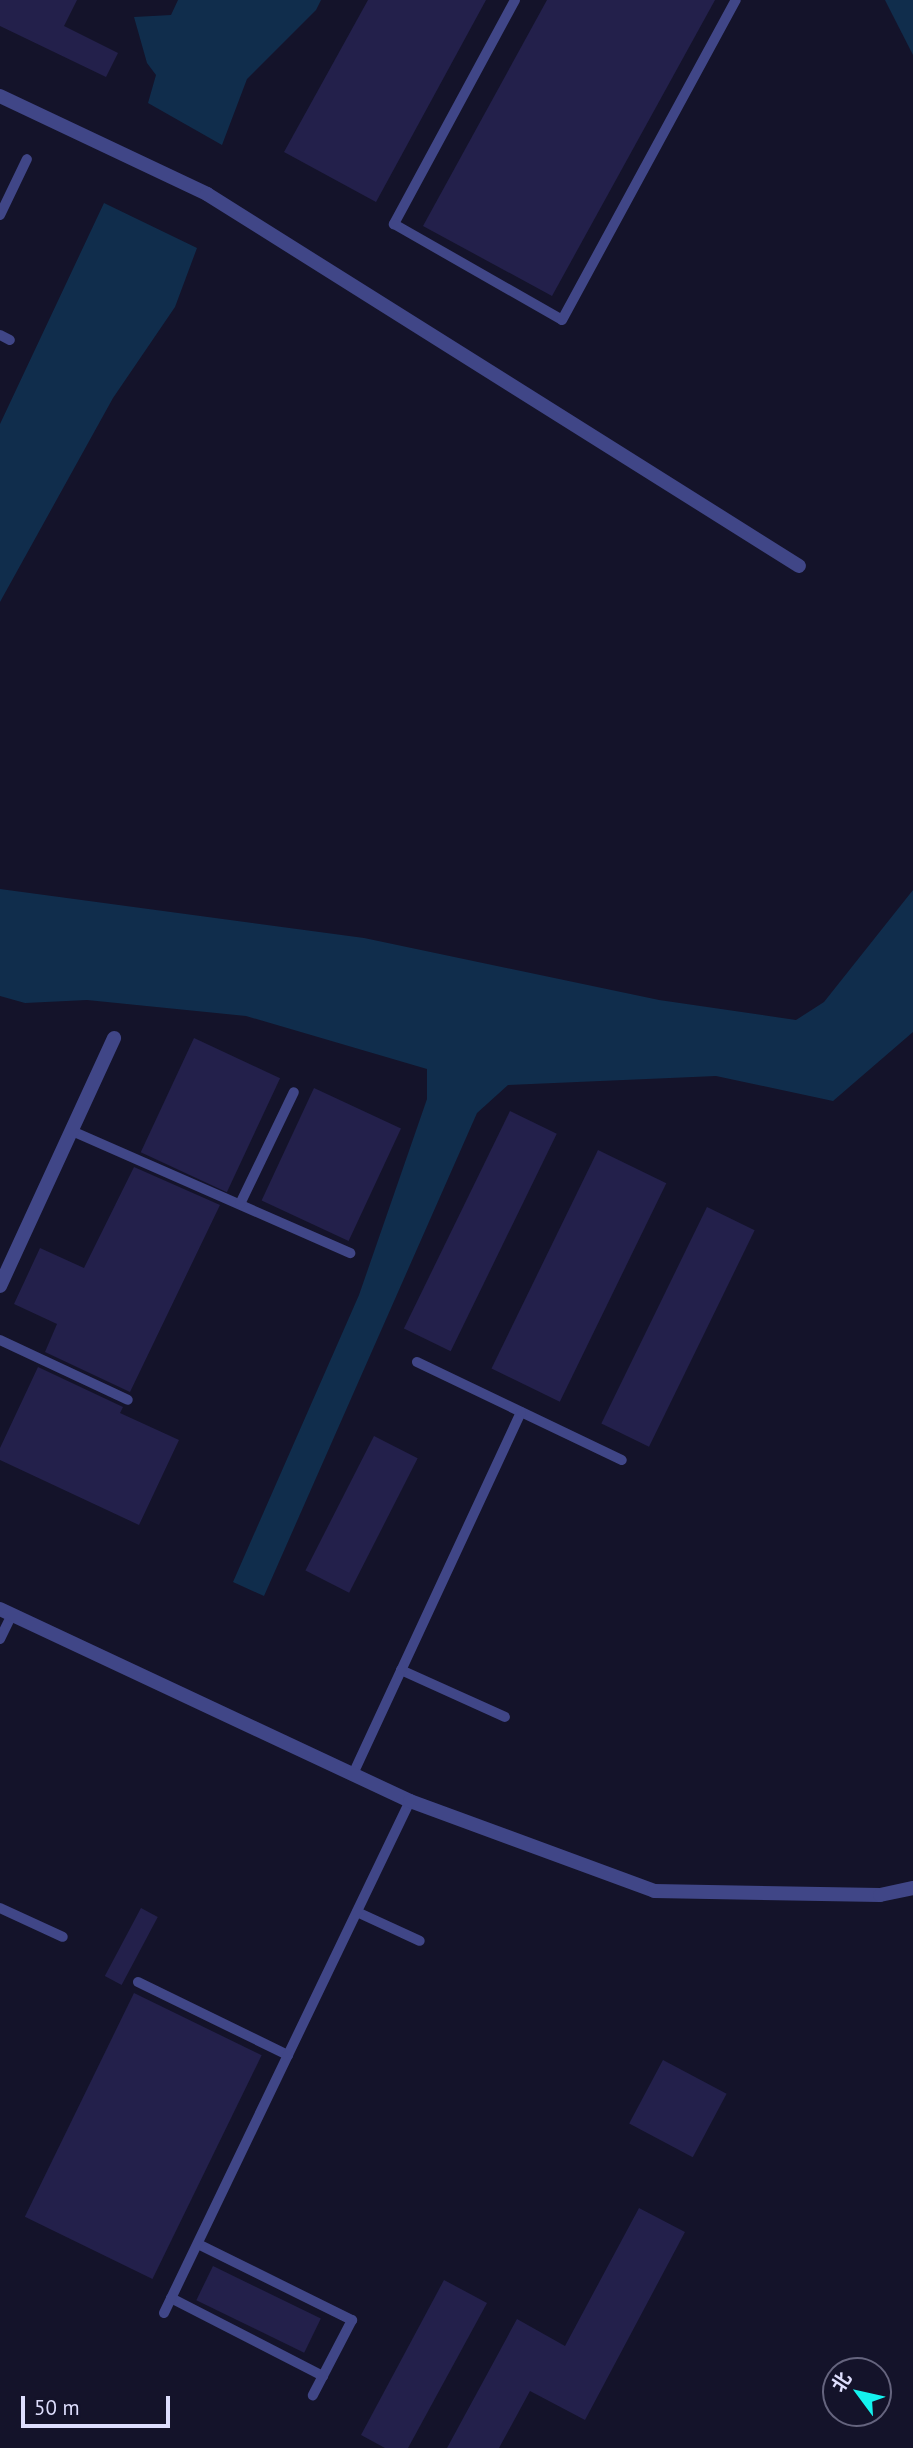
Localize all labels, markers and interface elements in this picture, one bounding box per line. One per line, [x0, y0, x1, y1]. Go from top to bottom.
north arrow [822, 2357, 892, 2427]
text: 北 [826, 2367, 856, 2396]
scale bar [24, 2382, 173, 2426]
text: 50 m [34, 2394, 80, 2421]

